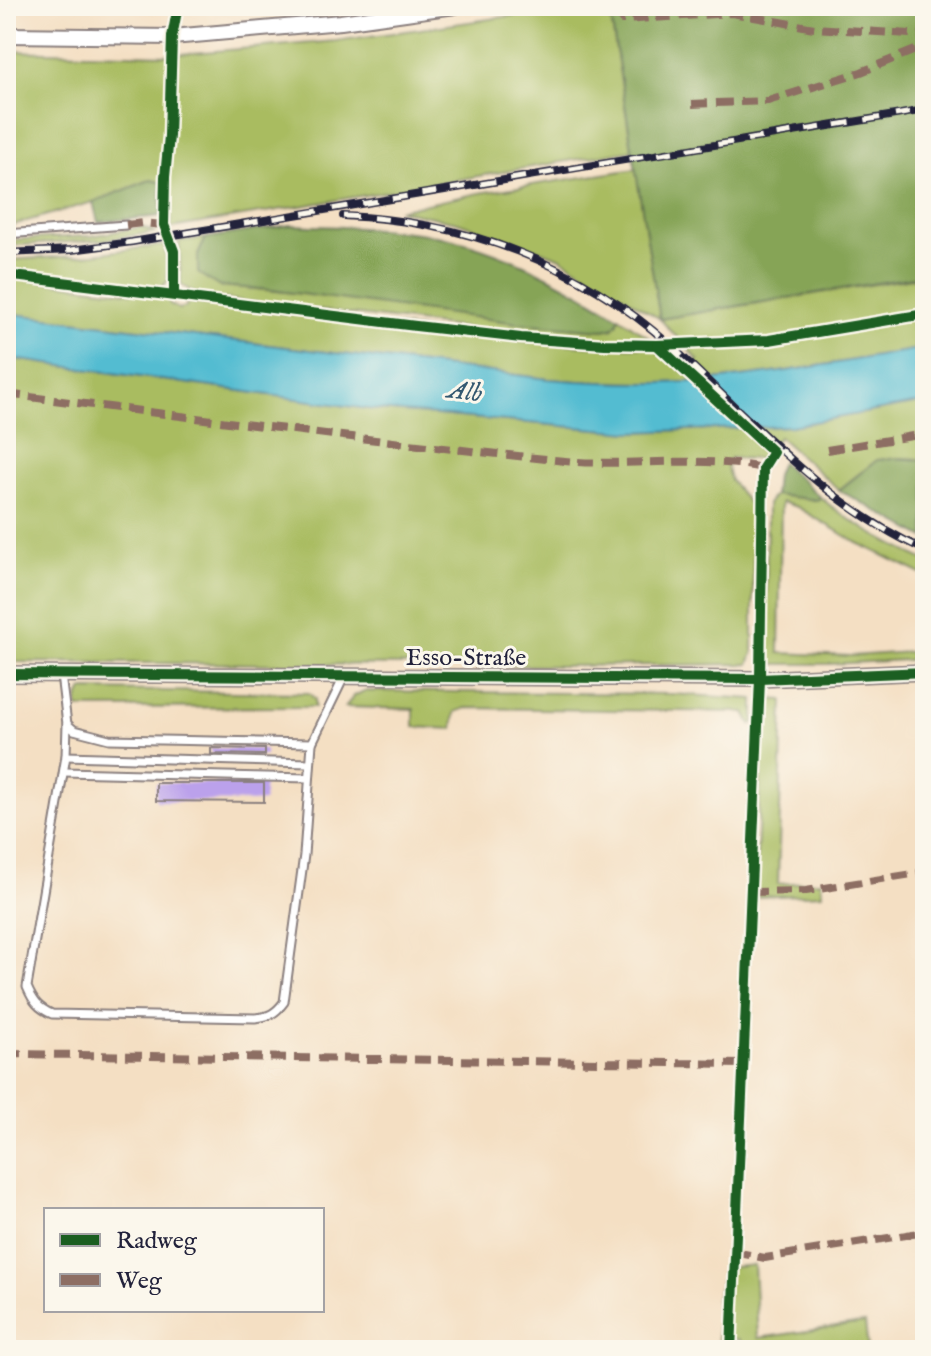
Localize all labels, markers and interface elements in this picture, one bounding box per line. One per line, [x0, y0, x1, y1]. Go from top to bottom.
water label: Alb [443, 373, 484, 410]
street label: Esso-Straße [406, 643, 526, 674]
legend [44, 1208, 324, 1312]
text: Radweg [116, 1226, 198, 1257]
text: Weg [116, 1266, 163, 1297]

